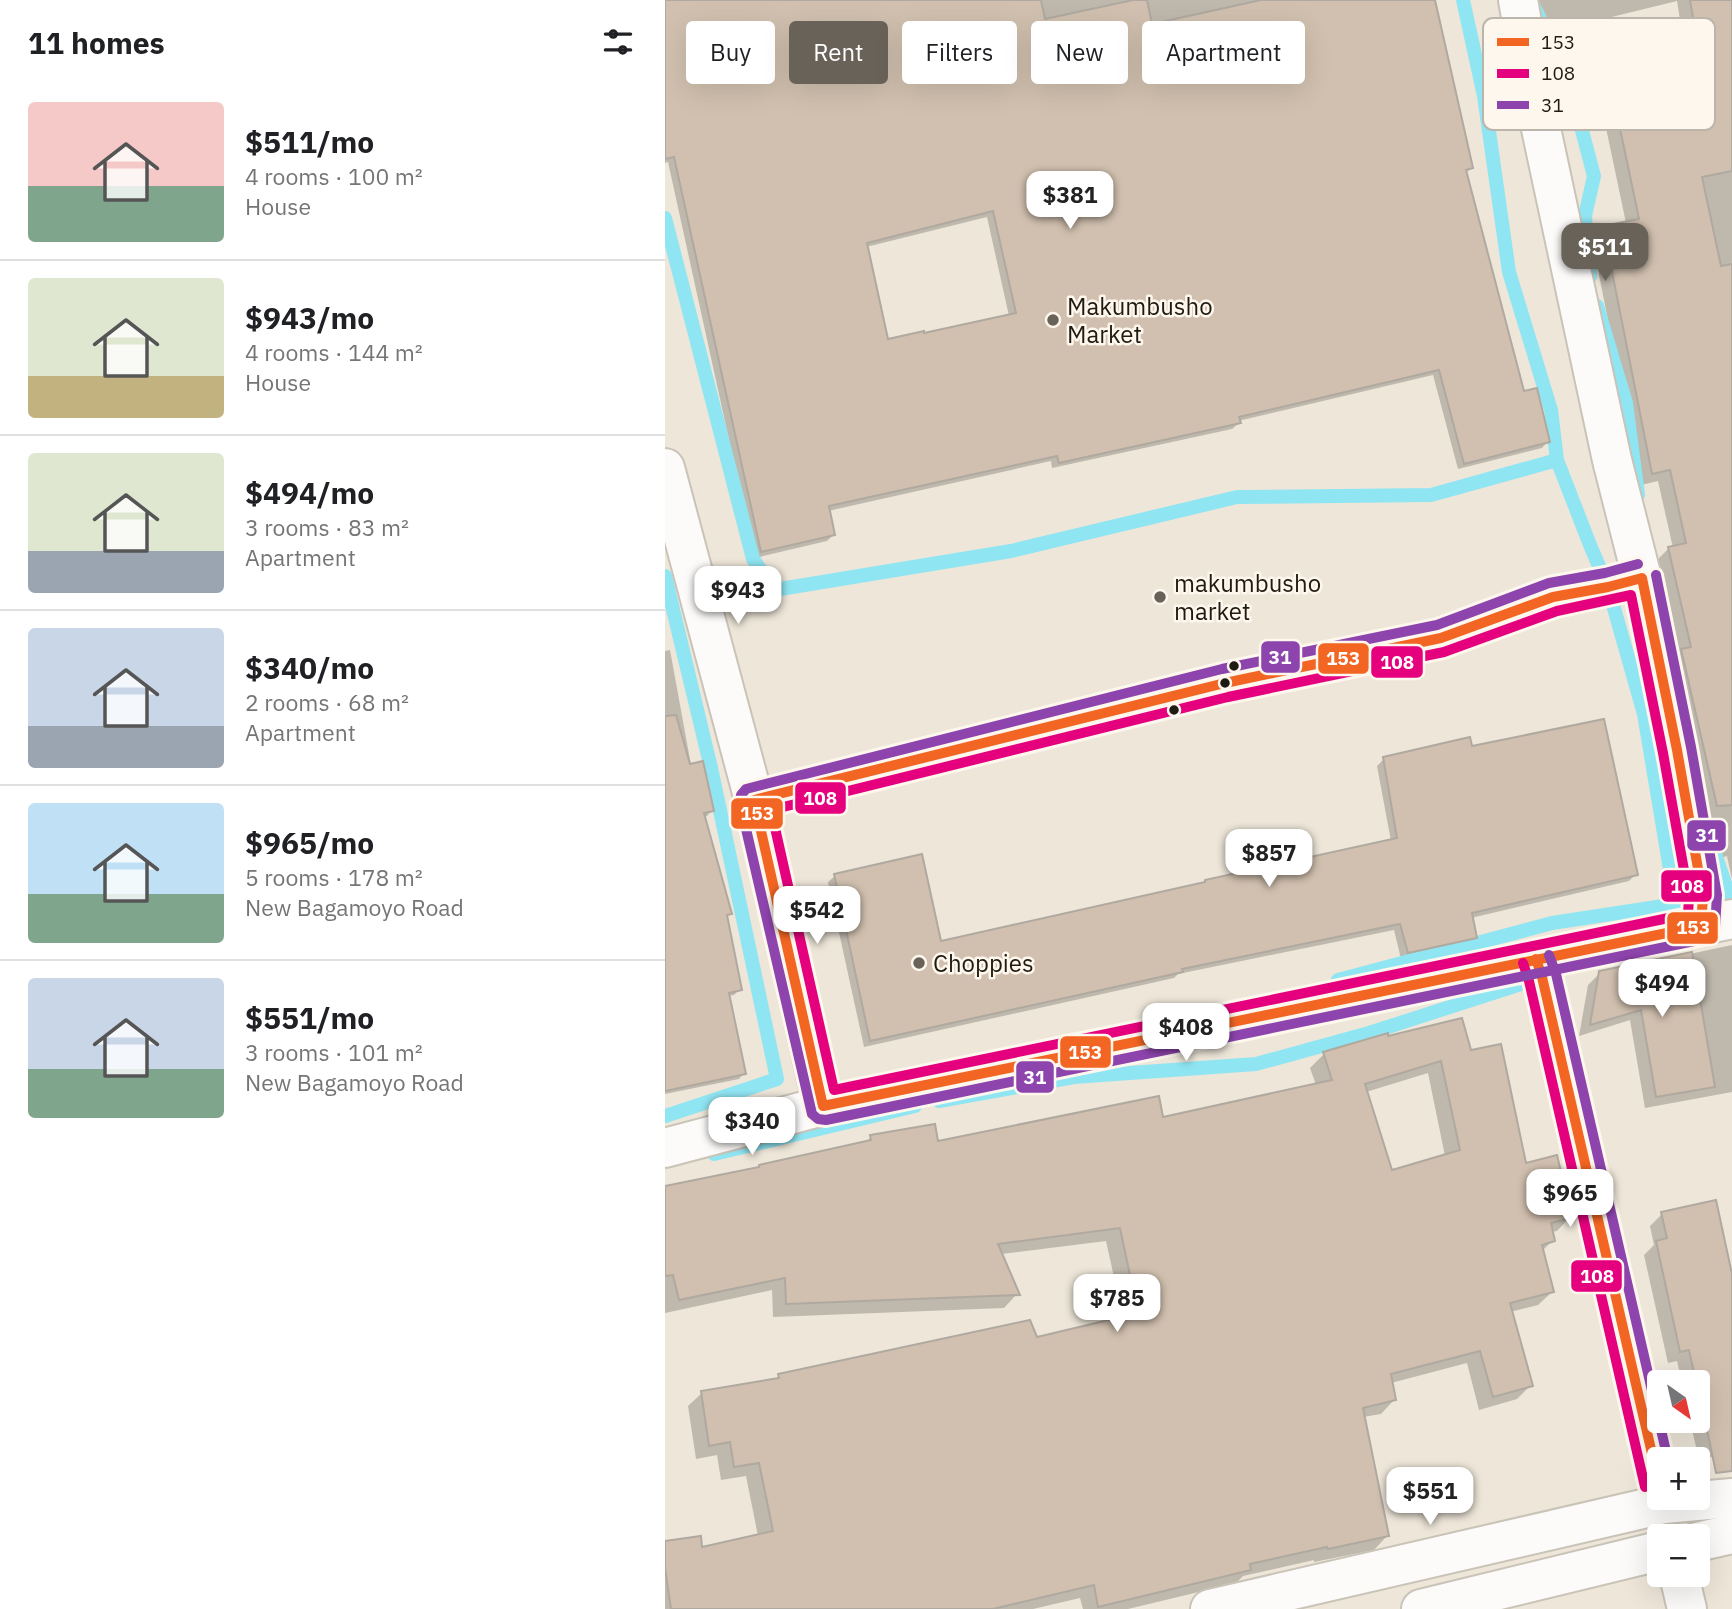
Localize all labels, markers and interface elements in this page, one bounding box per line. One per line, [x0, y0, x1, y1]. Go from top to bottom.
legend [1483, 18, 1715, 130]
chip: Buy [686, 21, 775, 84]
chip: Rent [789, 21, 888, 84]
chip: Filters [902, 21, 1017, 84]
chip: New [1031, 21, 1128, 84]
chip: Apartment [1142, 21, 1305, 84]
text: 11 homes [28, 23, 165, 62]
icon: filters [599, 23, 637, 61]
text: 153 [1541, 30, 1575, 54]
text: 108 [1541, 61, 1575, 85]
text: 31 [1541, 93, 1564, 117]
text: $511/mo [245, 122, 374, 161]
icon: home [84, 130, 168, 214]
text: 4 rooms · 100 m² [245, 161, 423, 191]
pin: $381 [1029, 172, 1111, 231]
text: $381 [1042, 179, 1098, 209]
text: House [245, 191, 311, 221]
pin: $511 [1564, 224, 1646, 283]
text: $511 [1577, 231, 1633, 261]
place label: Makumbusho Market [1067, 290, 1213, 350]
text: $943/mo [245, 298, 374, 337]
icon: home [84, 306, 168, 390]
marker: Makumbusho Market [1045, 312, 1061, 328]
text: 4 rooms · 144 m² [245, 337, 423, 367]
text: House [245, 367, 311, 397]
text: $494/mo [245, 473, 374, 512]
icon: home [84, 481, 168, 565]
text: 3 rooms · 83 m² [245, 512, 409, 542]
text: Apartment [245, 542, 356, 572]
pin: $943 [697, 566, 779, 626]
place label: makumbusho market [1174, 567, 1321, 627]
text: $943 [710, 574, 766, 604]
marker: makumbusho market [1152, 589, 1168, 605]
line badge: 31 [1260, 640, 1301, 674]
line badge: 153 [1317, 642, 1370, 675]
text: 31 [1269, 645, 1292, 669]
line badge: 108 [1370, 645, 1424, 679]
text: 153 [1326, 646, 1360, 670]
text: $340/mo [245, 648, 374, 687]
text: 108 [1380, 650, 1414, 674]
icon: home [84, 656, 168, 740]
unlabelled marker [1227, 659, 1241, 673]
unlabelled marker [1218, 676, 1232, 690]
text: 2 rooms · 68 m² [245, 687, 409, 717]
unlabelled marker [1167, 703, 1181, 717]
text: Apartment [245, 717, 356, 747]
line badge: 108 [794, 781, 847, 815]
text: 108 [803, 786, 837, 810]
line badge: 153 [730, 797, 784, 830]
text: 153 [740, 801, 774, 825]
line badge: 31 [1686, 819, 1727, 852]
text: $965/mo [245, 823, 374, 862]
text: 31 [1696, 823, 1719, 847]
pin: $857 [1228, 830, 1310, 889]
icon: home [84, 831, 168, 915]
text: $857 [1241, 837, 1297, 867]
text: 5 rooms · 178 m² [245, 862, 423, 892]
line badge: 108 [1660, 869, 1713, 903]
text: 108 [1670, 874, 1704, 898]
pin: $542 [776, 886, 858, 946]
text: New Bagamoyo Road [245, 892, 464, 922]
text: $542 [789, 894, 845, 924]
line badge: 153 [1666, 911, 1719, 945]
text: 153 [1676, 915, 1710, 939]
place label: Choppies [933, 947, 1034, 979]
marker: Choppies [911, 955, 927, 971]
pin: $494 [1621, 960, 1703, 1019]
text: $494 [1634, 967, 1690, 997]
text: $551/mo [245, 998, 374, 1037]
pin: $408 [1145, 1004, 1227, 1063]
icon: home [84, 1006, 168, 1090]
text: $408 [1158, 1011, 1214, 1041]
line badge: 153 [1059, 1035, 1112, 1069]
text: 3 rooms · 101 m² [245, 1037, 423, 1067]
text: 153 [1068, 1040, 1102, 1064]
line badge: 31 [1015, 1060, 1055, 1094]
text: 31 [1024, 1065, 1047, 1089]
text: New Bagamoyo Road [245, 1067, 464, 1097]
pin: $340 [711, 1098, 793, 1157]
text: $340 [724, 1105, 780, 1135]
pin: $965 [1529, 1170, 1611, 1229]
text: $965 [1542, 1177, 1598, 1207]
line badge: 108 [1570, 1259, 1623, 1293]
text: 108 [1580, 1264, 1614, 1288]
pin: $785 [1076, 1274, 1158, 1334]
text: $785 [1089, 1282, 1145, 1312]
north arrow [1647, 1370, 1710, 1433]
map controls [1647, 1370, 1710, 1587]
button: + [1647, 1447, 1710, 1510]
pin: $551 [1389, 1468, 1471, 1527]
text: $551 [1402, 1475, 1458, 1505]
button: − [1647, 1524, 1710, 1587]

